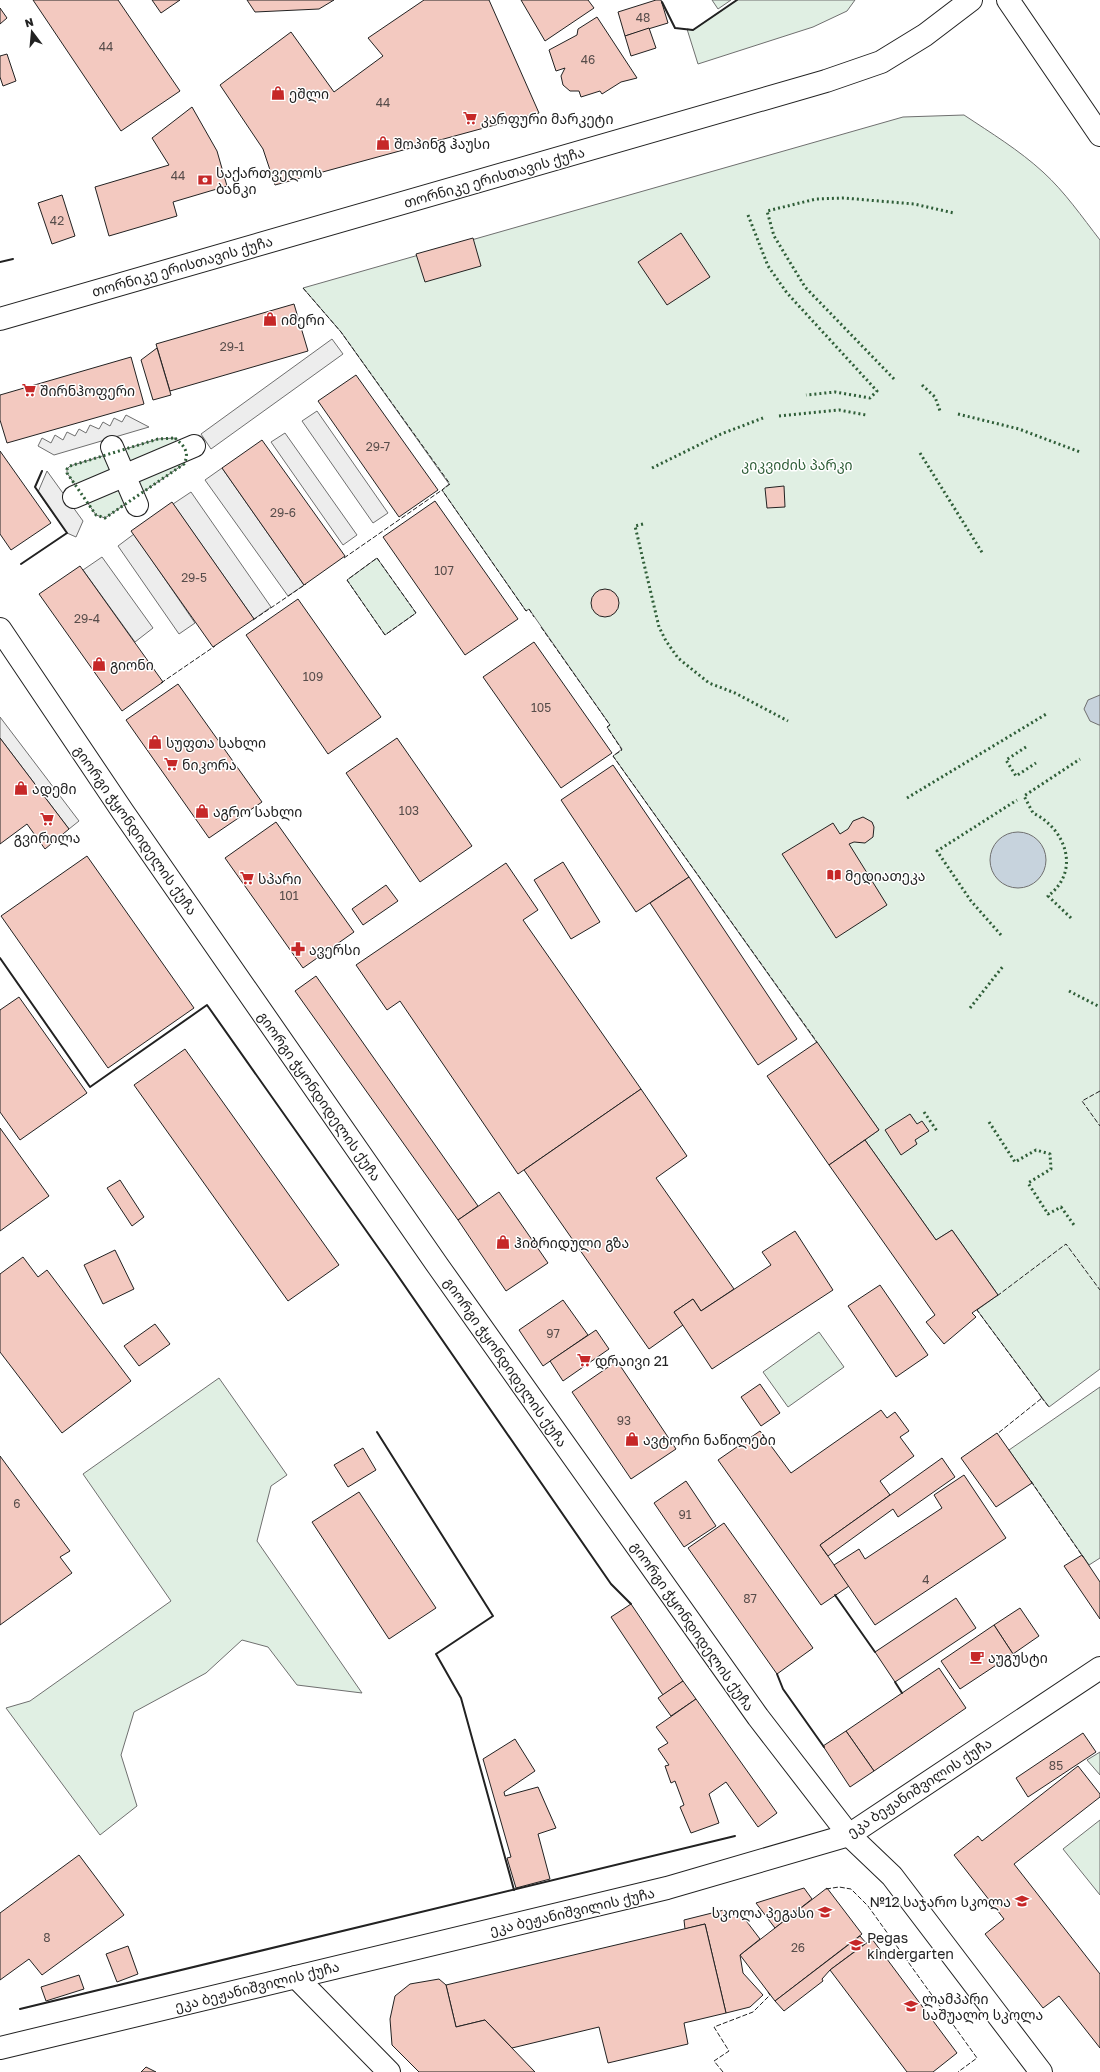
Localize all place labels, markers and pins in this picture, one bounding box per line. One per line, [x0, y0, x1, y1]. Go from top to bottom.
shop icon: ეშლი [270, 85, 286, 101]
place label: ეშლი [289, 85, 329, 103]
supermarket icon: კარფური მარკეტი [462, 110, 478, 126]
place label: კარფური მარკეტი [481, 110, 613, 128]
shop icon: შოპინგ ჰაუსი [375, 135, 391, 151]
place label: შოპინგ ჰაუსი [394, 135, 490, 153]
place label: საქართველოს ბანკი [216, 164, 323, 198]
bank icon: საქართველოს ბანკი [197, 172, 213, 188]
shop icon: იმერი [262, 311, 278, 327]
place label: იმერი [281, 311, 325, 329]
supermarket icon: შირნჰოფერი [21, 382, 37, 398]
place label: შირნჰოფერი [40, 382, 135, 400]
shop icon: გიონი [91, 656, 107, 672]
place label: გიონი [110, 656, 154, 674]
shop icon: სუფთა სახლი [147, 734, 163, 750]
place label: სუფთა სახლი [166, 734, 266, 752]
supermarket icon: ნიკორა [163, 756, 179, 772]
place label: ნიკორა [182, 756, 237, 774]
shop icon: ადემი [13, 780, 29, 796]
place label: ადემი [32, 780, 77, 798]
shop icon: აგრო სახლი [194, 803, 210, 819]
place label: აგრო სახლი [213, 803, 302, 821]
supermarket icon: გვირილა [39, 811, 55, 827]
place label: გვირილა [14, 829, 80, 847]
library icon: მედიათეკა [826, 867, 842, 883]
place label: მედიათეკა [845, 867, 926, 885]
supermarket icon: სპარი [239, 870, 255, 886]
place label: სპარი [258, 870, 301, 887]
pharmacy icon: ავერსი [290, 941, 306, 957]
place label: ავერსი [309, 941, 361, 959]
shop icon: ჰიბრიდული გზა [495, 1234, 511, 1250]
place label: ჰიბრიდული გზა [514, 1234, 629, 1252]
supermarket icon: დრაივი 21 [576, 1352, 592, 1368]
place label: დრაივი 21 [595, 1352, 669, 1370]
shop icon: ავტორი ნაწილები [624, 1431, 640, 1447]
place label: ავტორი ნაწილები [643, 1431, 776, 1449]
cafe icon: აუგუსტი [969, 1649, 985, 1665]
place label: აუგუსტი [988, 1649, 1048, 1667]
place label: №12 საჯარო სკოლა [869, 1893, 1011, 1911]
school or university icon: №12 საჯარო სკოლა [1014, 1893, 1030, 1909]
place label: სკოლა პეგასი [712, 1904, 814, 1922]
school or university icon: სკოლა პეგასი [817, 1904, 833, 1920]
place label: Pegas kindergarten [867, 1929, 954, 1962]
school or university icon: Pegas kindergarten [848, 1937, 864, 1953]
place label: ლამპარი საშუალო სკოლა [922, 1990, 1043, 2024]
school or university icon: ლამპარი საშუალო სკოლა [903, 1998, 919, 2014]

